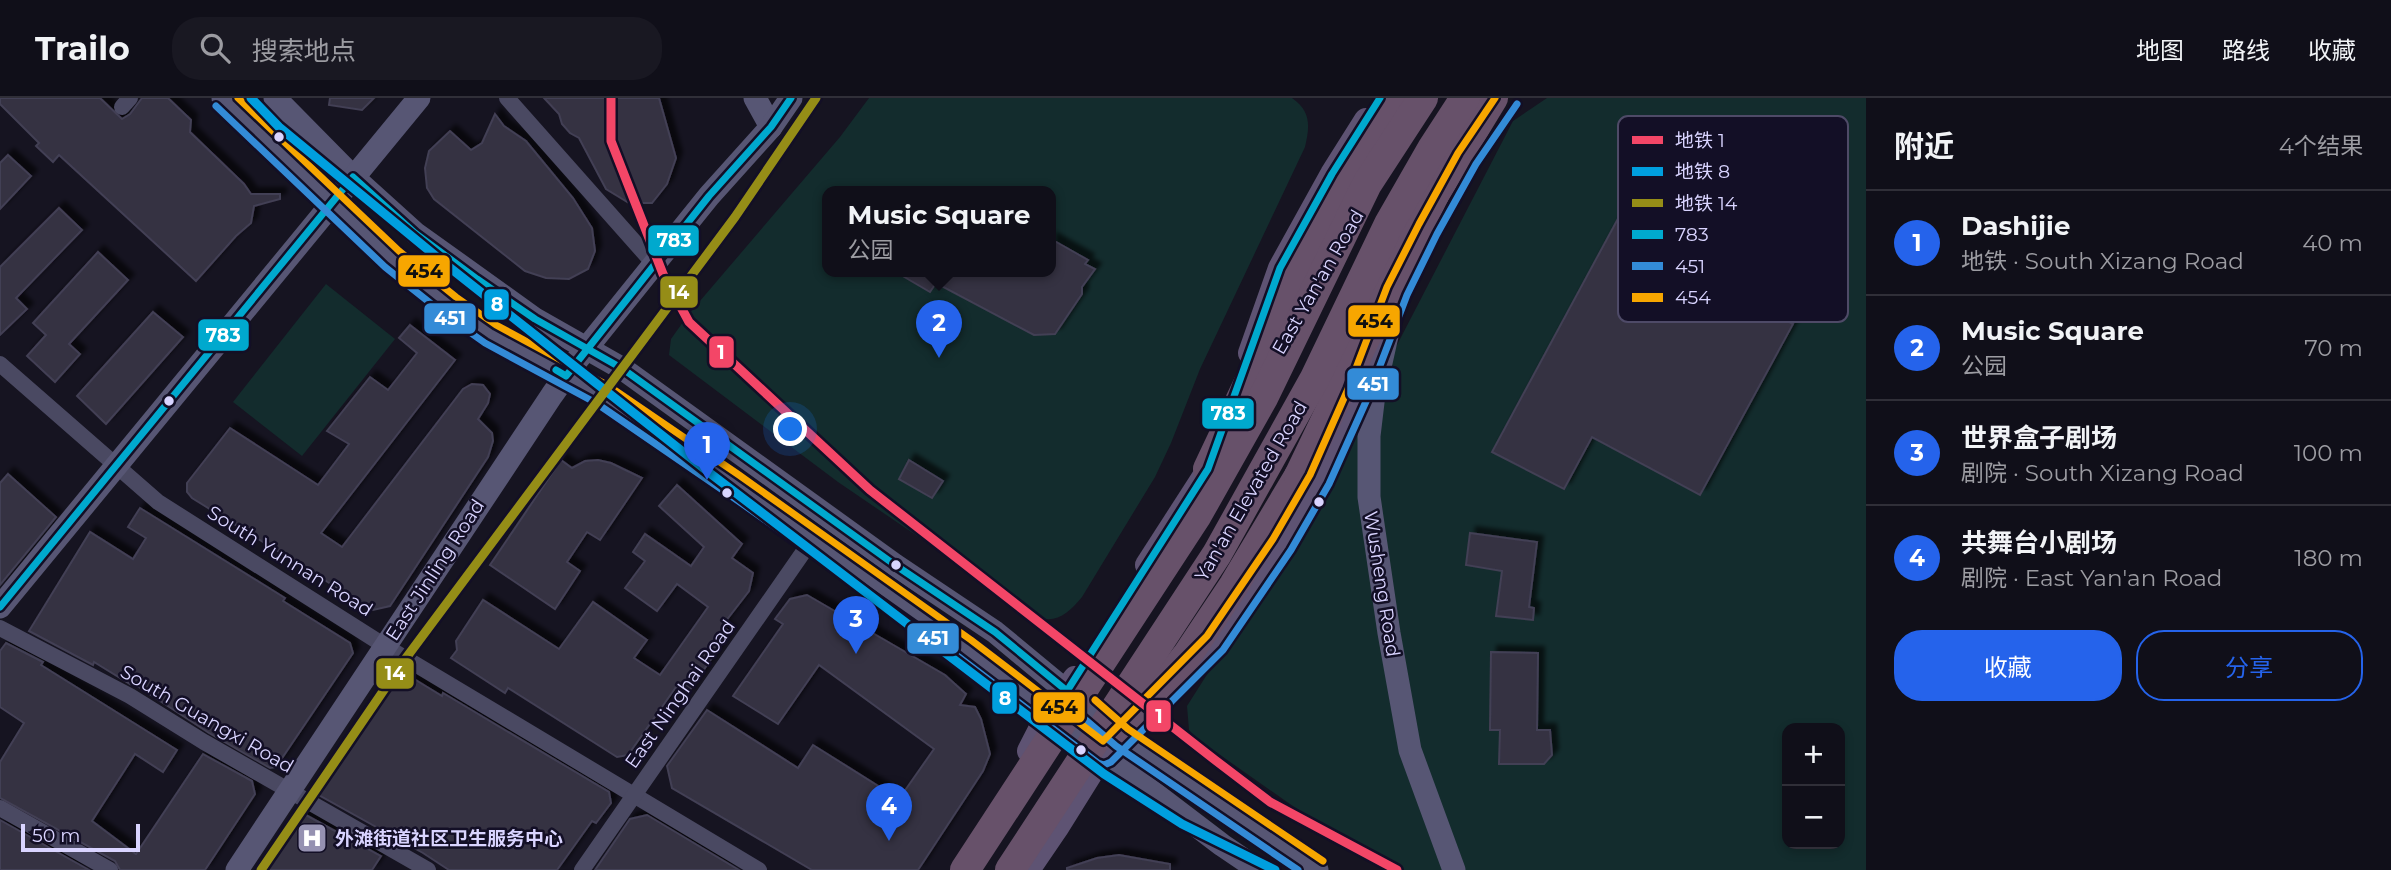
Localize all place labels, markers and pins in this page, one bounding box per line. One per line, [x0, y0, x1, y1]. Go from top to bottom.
unlabelled marker [272, 130, 286, 144]
pin: 2 [916, 300, 962, 358]
unlabelled marker [162, 394, 176, 408]
pin: 1 [684, 422, 730, 480]
unlabelled marker [720, 486, 734, 500]
unlabelled marker [1312, 495, 1326, 509]
unlabelled marker [889, 558, 903, 572]
pin: 3 [833, 596, 879, 654]
unlabelled marker [1074, 743, 1088, 757]
pin: 4 [866, 783, 912, 841]
hospital icon: 外滩街道社区卫生服务中心 [295, 821, 329, 855]
place label: 外滩街道社区卫生服务中心 [335, 827, 563, 850]

